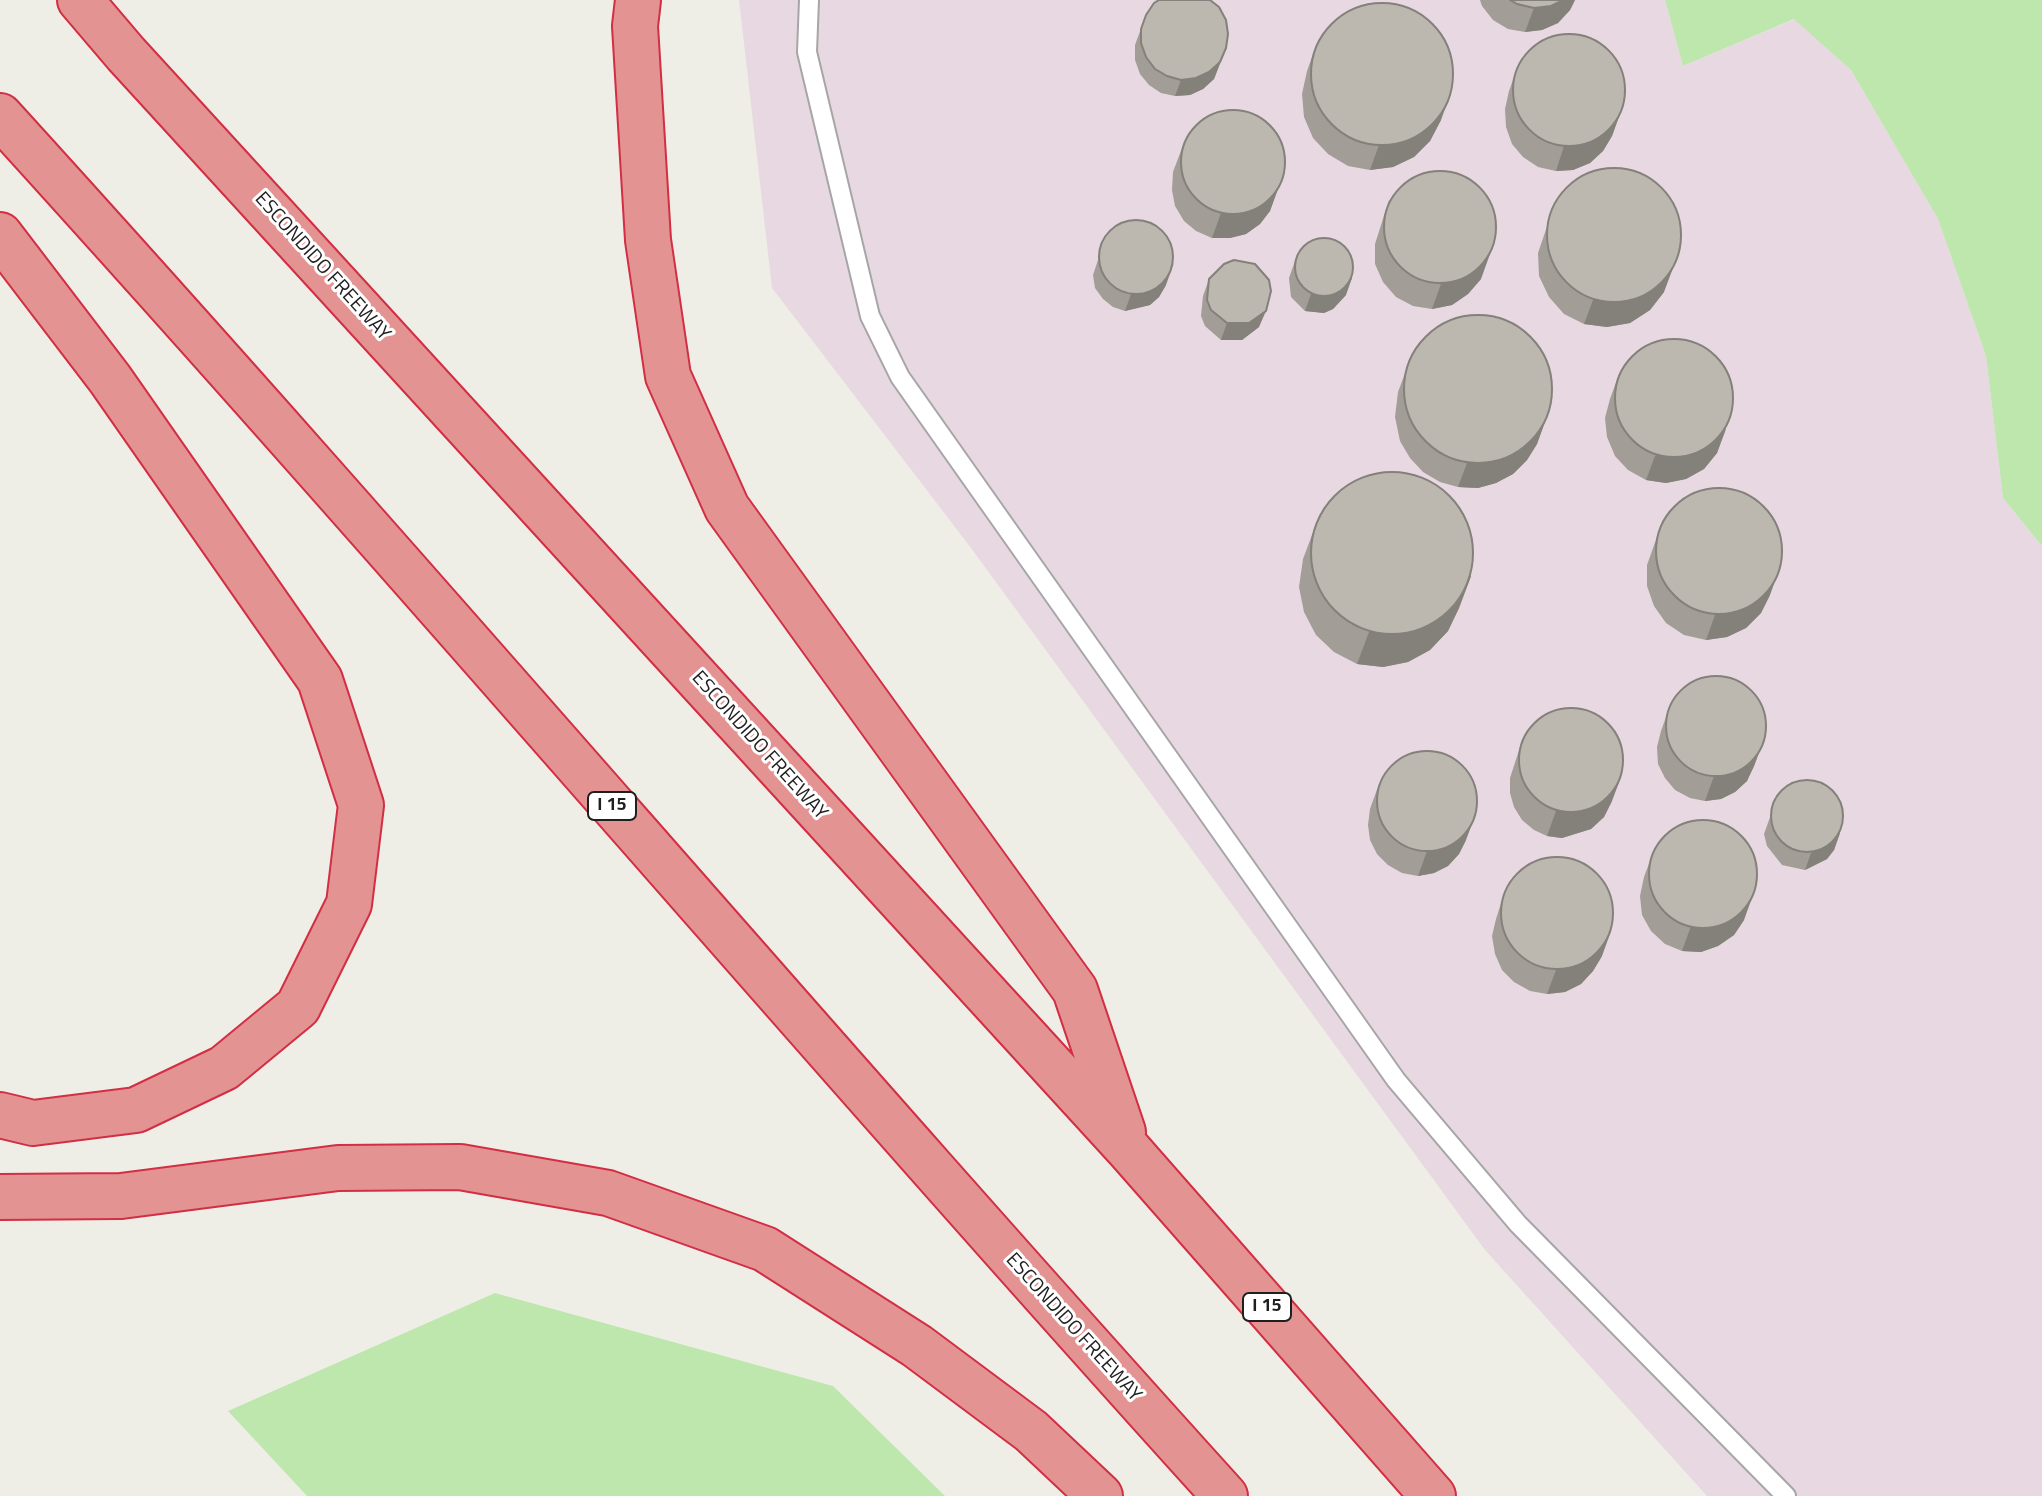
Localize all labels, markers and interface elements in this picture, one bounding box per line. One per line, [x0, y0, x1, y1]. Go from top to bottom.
street label: ESCONDIDO FREEWAY [249, 188, 395, 346]
street label: ESCONDIDO FREEWAY [686, 667, 832, 825]
road number: I 15 [588, 792, 636, 820]
street label: ESCONDIDO FREEWAY [1000, 1249, 1146, 1407]
road number: I 15 [1243, 1293, 1291, 1321]

